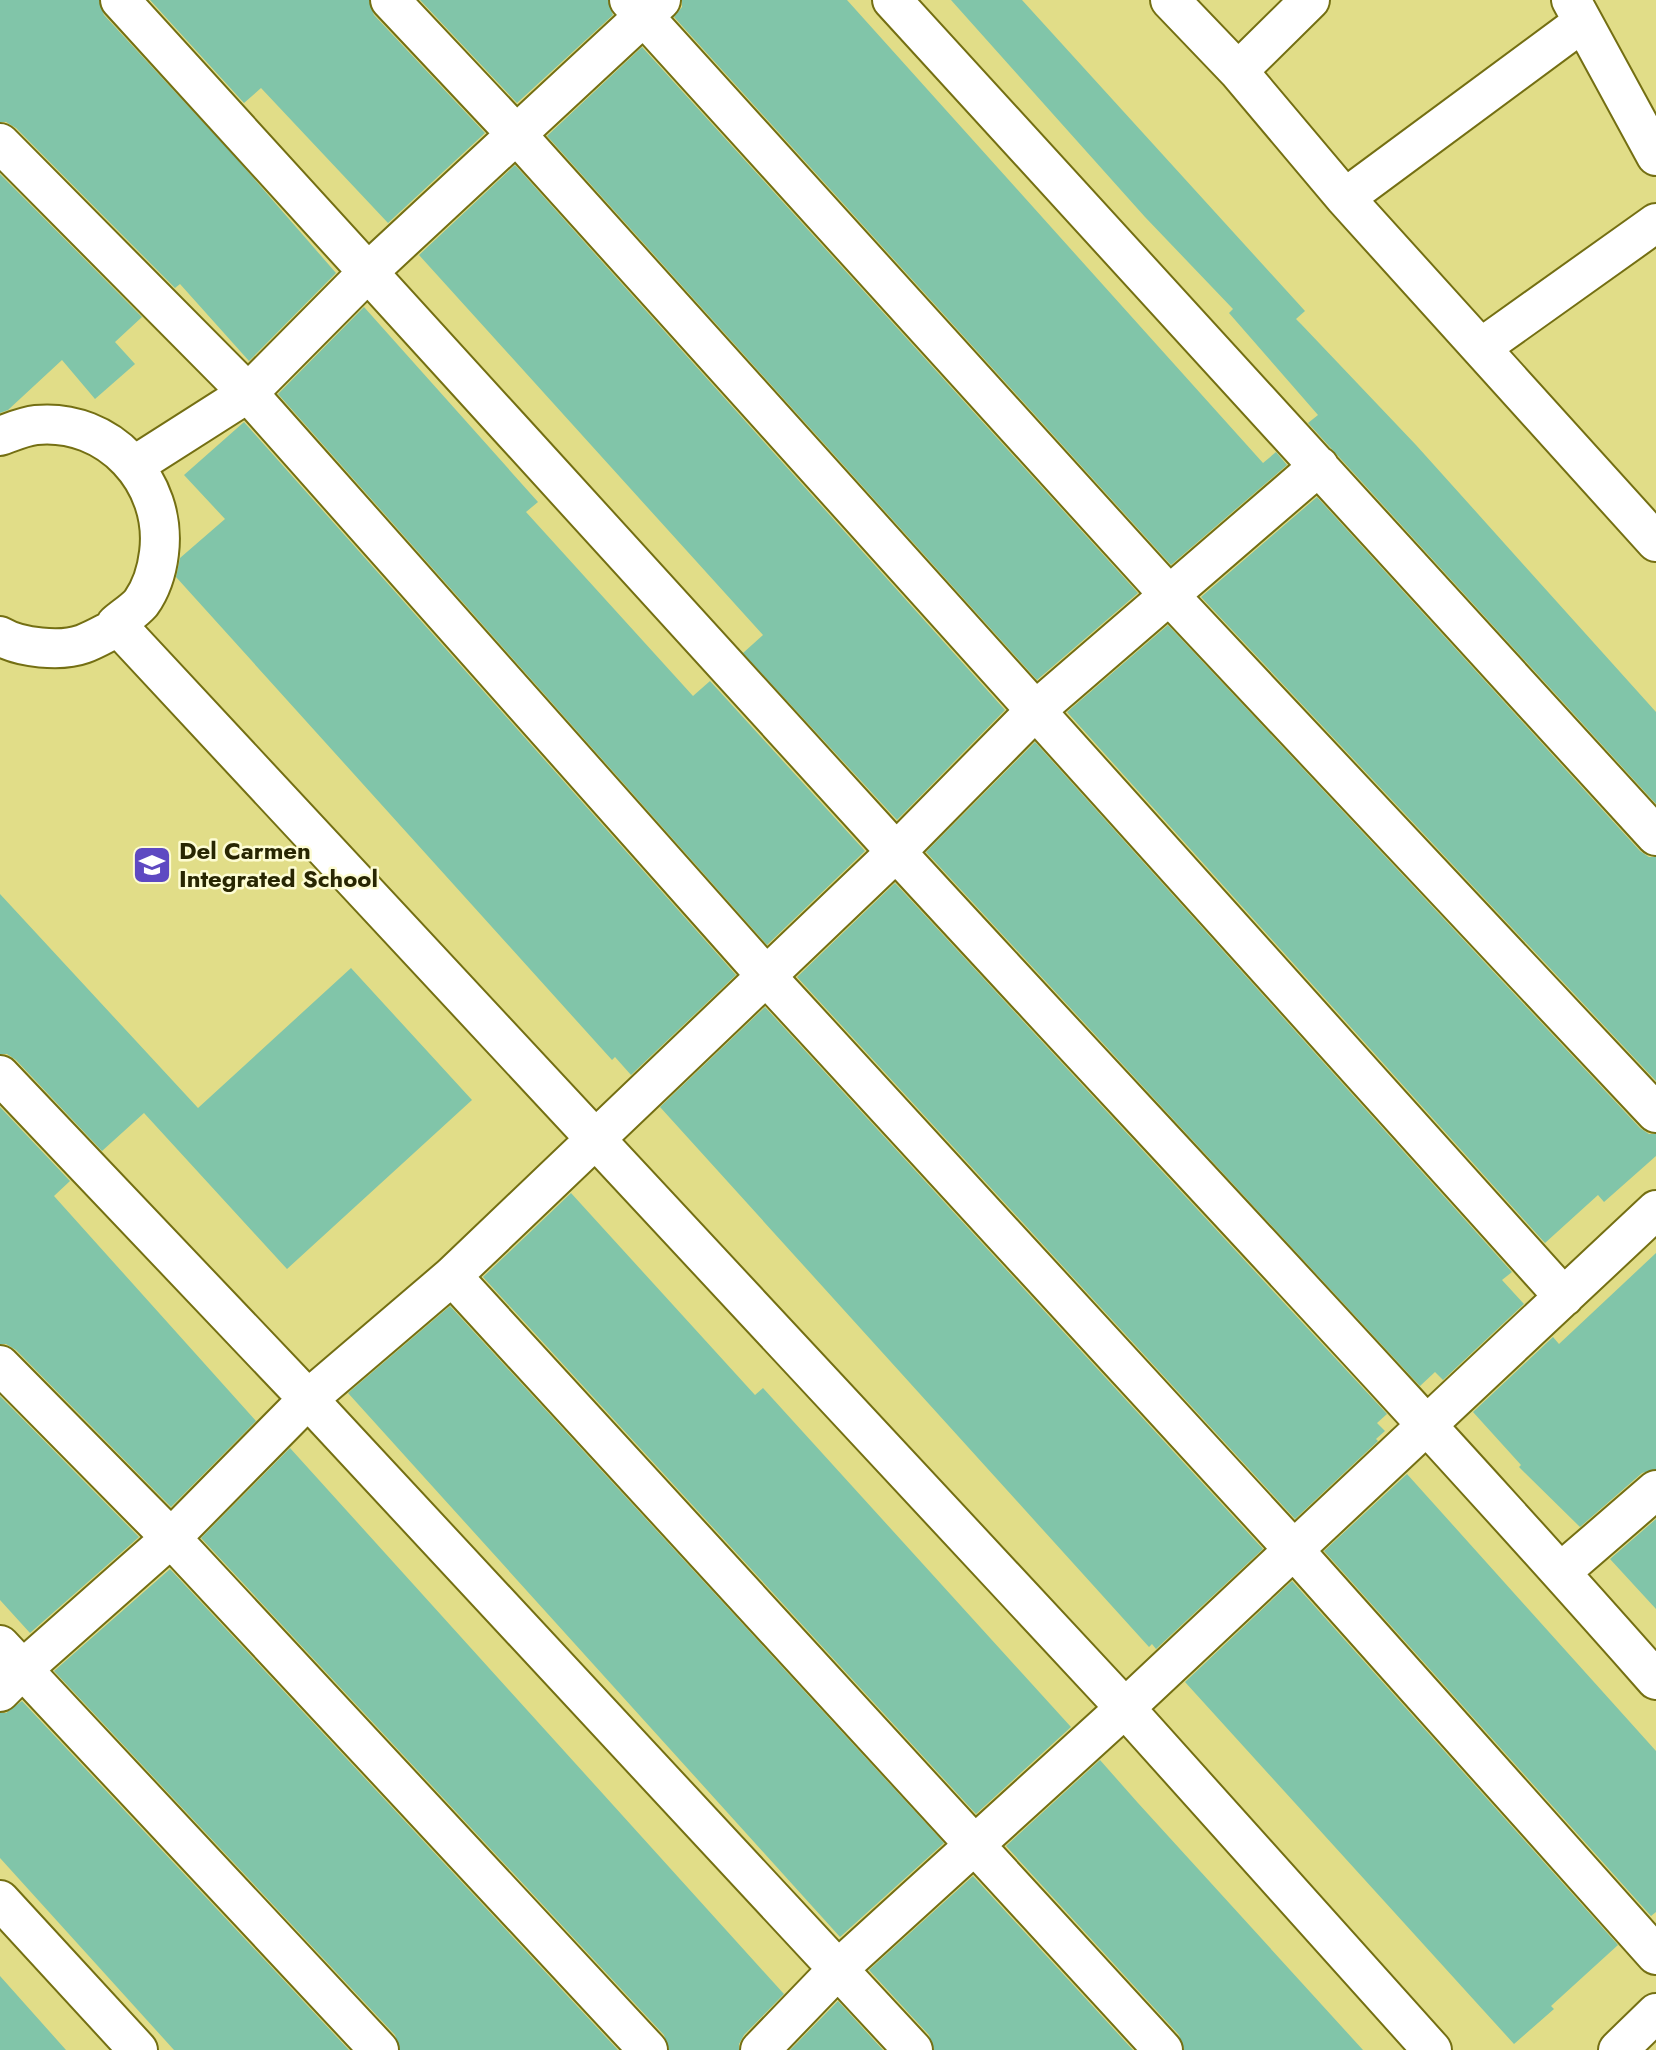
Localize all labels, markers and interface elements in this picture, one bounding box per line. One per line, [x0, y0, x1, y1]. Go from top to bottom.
place label: Del Carmen Integrated School [179, 833, 378, 896]
school or university icon: Del Carmen Integrated School [131, 844, 173, 886]

